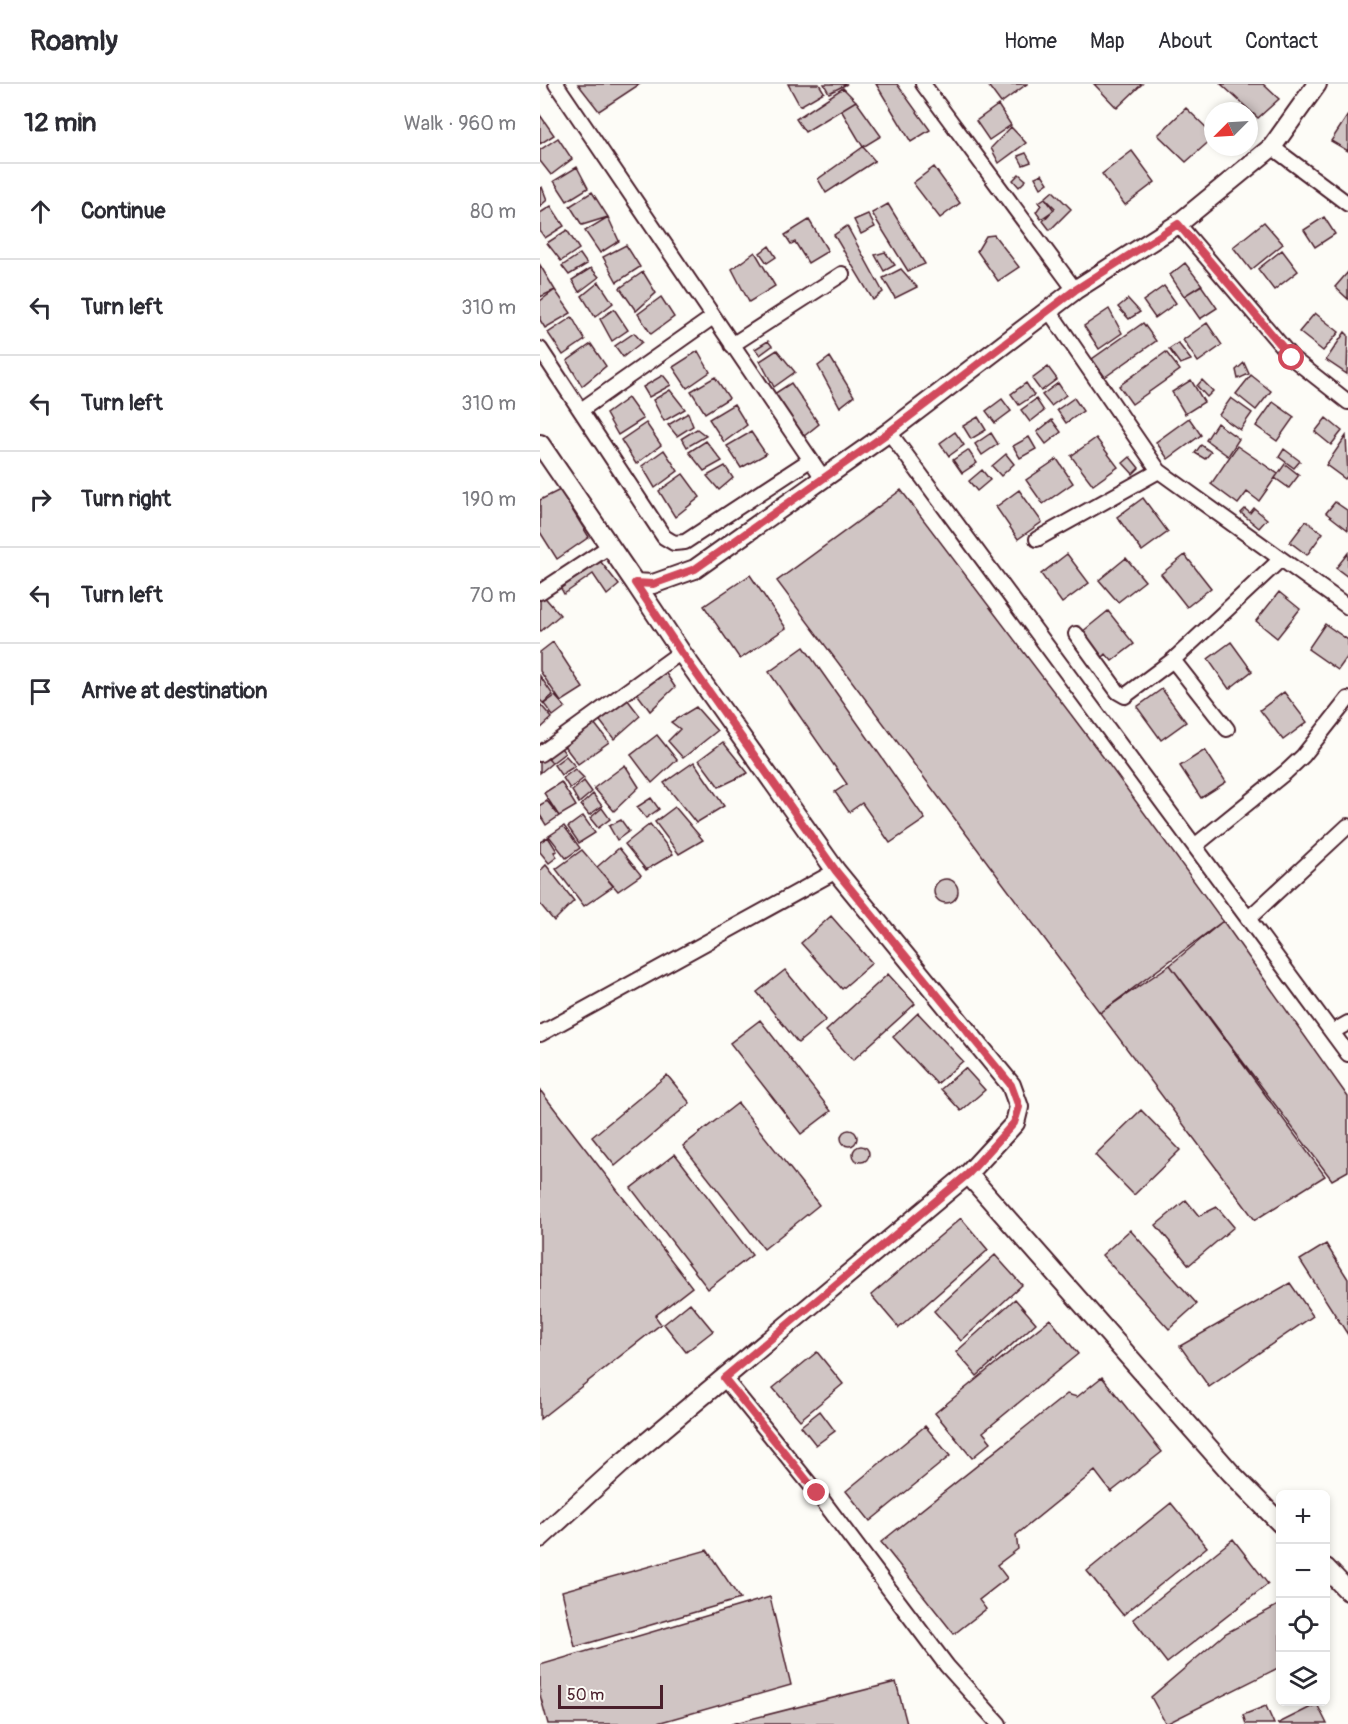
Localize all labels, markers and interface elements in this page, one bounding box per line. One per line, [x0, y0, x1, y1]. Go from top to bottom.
text: Roamly [30, 24, 118, 59]
text: Home [1004, 28, 1057, 55]
text: Map [1090, 28, 1125, 55]
text: About [1158, 28, 1212, 55]
text: Contact [1245, 28, 1318, 55]
north arrow [1204, 102, 1258, 156]
text: 12 min [24, 107, 97, 139]
text: Walk · 960 m [404, 111, 516, 136]
icon: ahead [24, 195, 57, 228]
text: Continue [81, 197, 165, 225]
text: 80 m [470, 199, 516, 224]
icon: left [24, 291, 57, 324]
text: Turn left [81, 293, 163, 321]
text: 310 m [461, 295, 516, 320]
route start [1278, 344, 1304, 370]
icon: left [24, 387, 57, 420]
text: Turn left [81, 389, 163, 417]
text: 310 m [461, 391, 516, 416]
icon: right [24, 483, 57, 516]
text: Turn right [81, 485, 171, 513]
text: 190 m [462, 487, 516, 512]
icon: left [24, 579, 57, 612]
text: Turn left [81, 581, 163, 609]
text: 70 m [470, 583, 516, 608]
icon: arrive [24, 675, 57, 708]
text: Arrive at destination [81, 677, 267, 705]
route end [803, 1479, 829, 1505]
map controls [1276, 1490, 1330, 1706]
button: + [1276, 1490, 1330, 1544]
button: − [1276, 1544, 1330, 1598]
button: locate [1276, 1598, 1330, 1652]
button: layers [1276, 1652, 1330, 1706]
scale bar [558, 1682, 663, 1710]
text: 50 m [567, 1685, 604, 1705]

